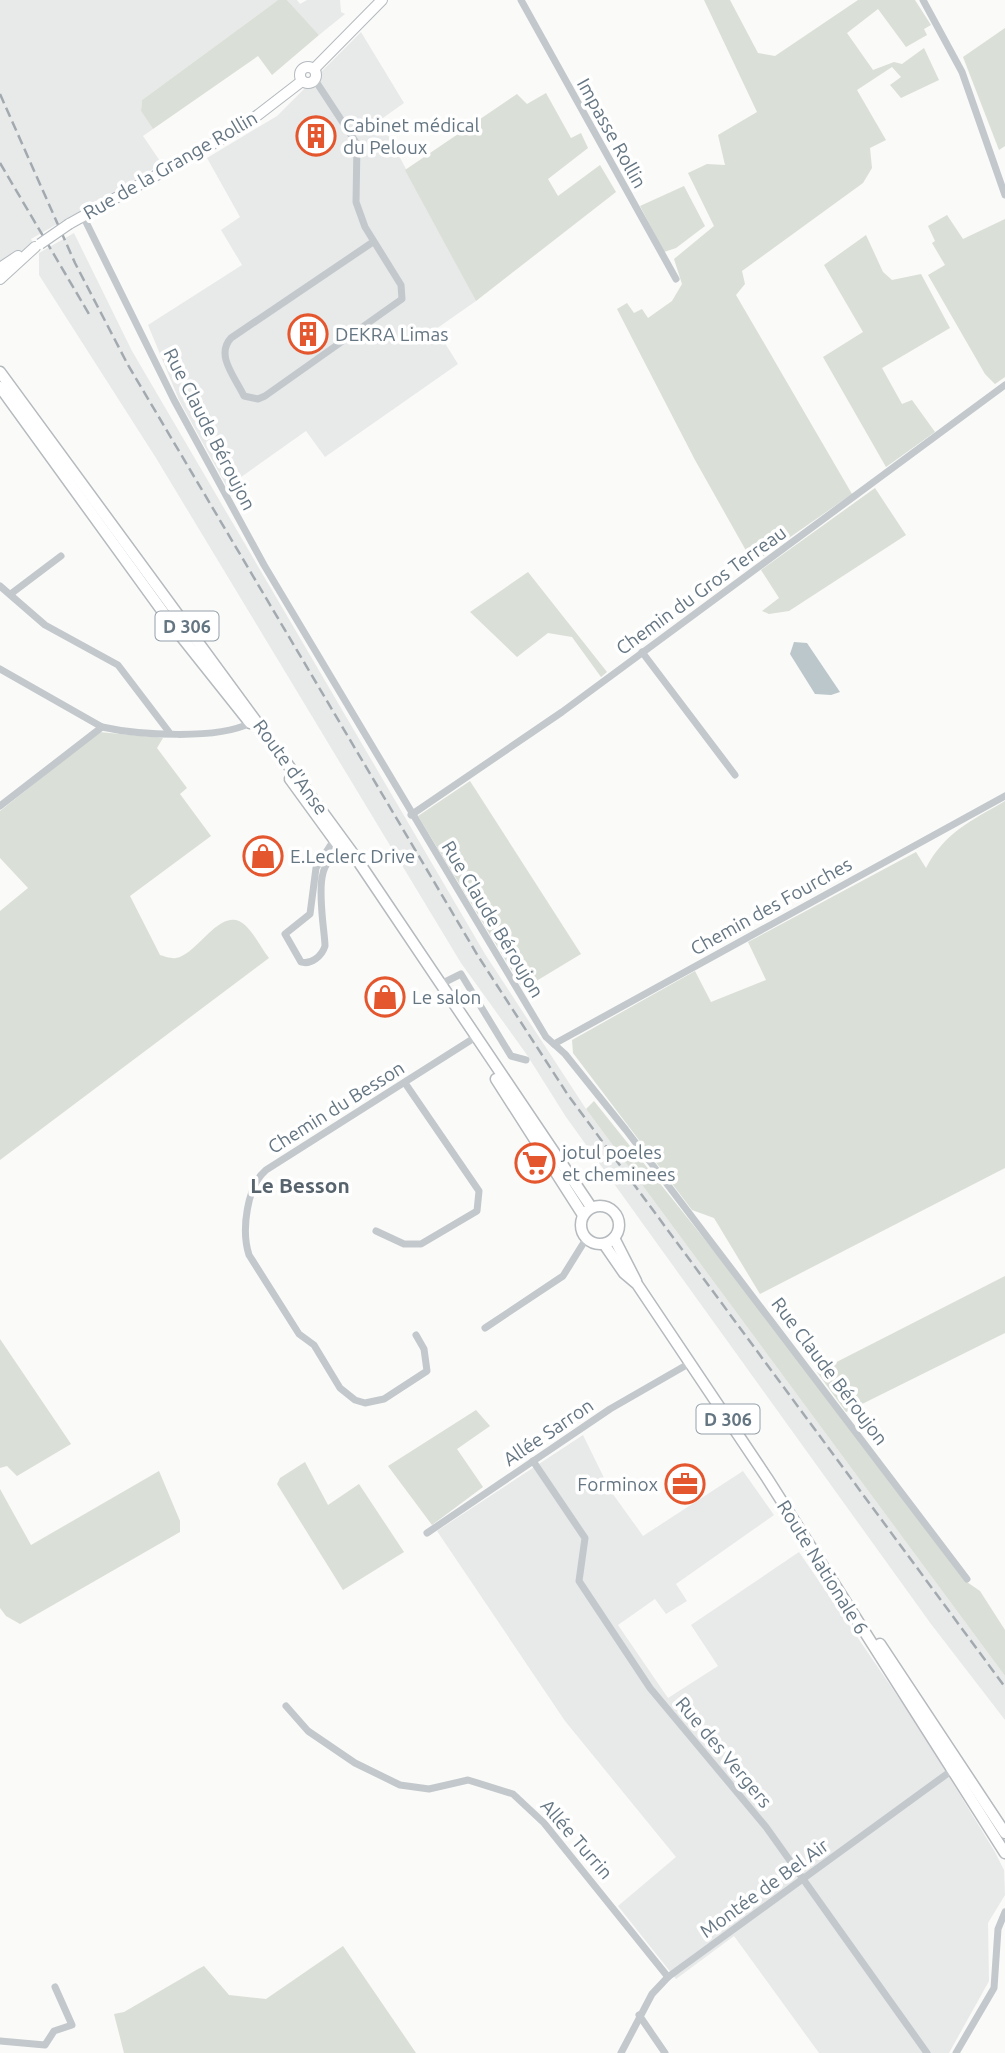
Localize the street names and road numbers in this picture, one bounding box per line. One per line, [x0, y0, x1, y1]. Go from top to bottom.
street label: Impasse Rollin [573, 74, 651, 192]
street label: Rue de la Grange Rollin [79, 106, 261, 224]
street label: Rue Claude Béroujon [160, 344, 260, 514]
street label: Chemin du Gros Terreau [612, 521, 790, 659]
road number: D 306 [156, 612, 218, 640]
street label: Route d'Anse [249, 715, 333, 819]
street label: Rue Claude Béroujon [437, 837, 549, 1001]
street label: Chemin des Fourches [687, 853, 855, 959]
street label: Chemin du Besson [264, 1056, 408, 1158]
street label: Rue Claude Béroujon [767, 1293, 893, 1449]
street label: Allée Sarron [499, 1394, 597, 1470]
road number: D 306 [696, 1404, 760, 1434]
street label: Route Nationale 6 [773, 1496, 873, 1638]
street label: Rue des Vergers [671, 1692, 777, 1812]
street label: Allée Turrin [536, 1795, 618, 1883]
street label: Montée de Bel Air [696, 1834, 832, 1942]

